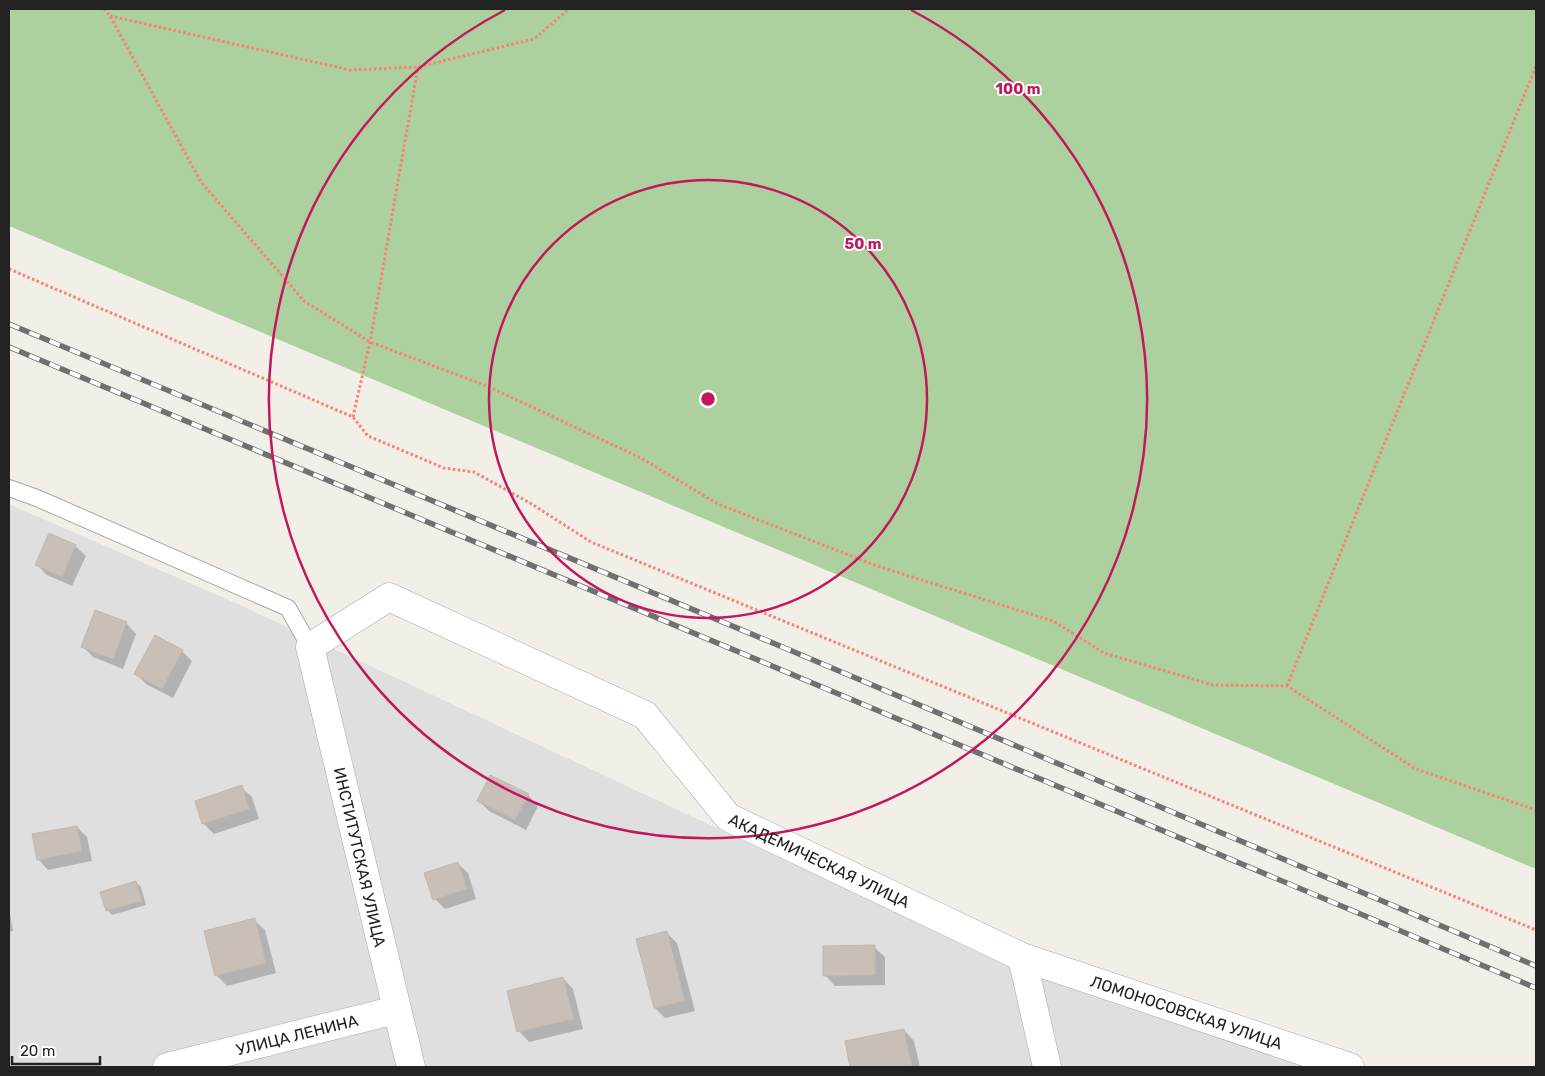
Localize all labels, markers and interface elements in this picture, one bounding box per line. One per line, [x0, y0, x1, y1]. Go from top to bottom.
text: 100 m [996, 80, 1040, 98]
text: 50 m [845, 235, 881, 253]
centre of rings [699, 390, 717, 408]
street label: ИНСТИТУТСКАЯ УЛИЦА [330, 765, 389, 949]
street label: АКАДЕМИЧЕСКАЯ УЛИЦА [726, 810, 913, 912]
street label: ЛОМОНОСОВСКАЯ УЛИЦА [1088, 972, 1285, 1054]
street label: УЛИЦА ЛЕНИНА [234, 1011, 360, 1059]
scale bar [12, 1034, 100, 1066]
text: 20 m [20, 1042, 55, 1060]

